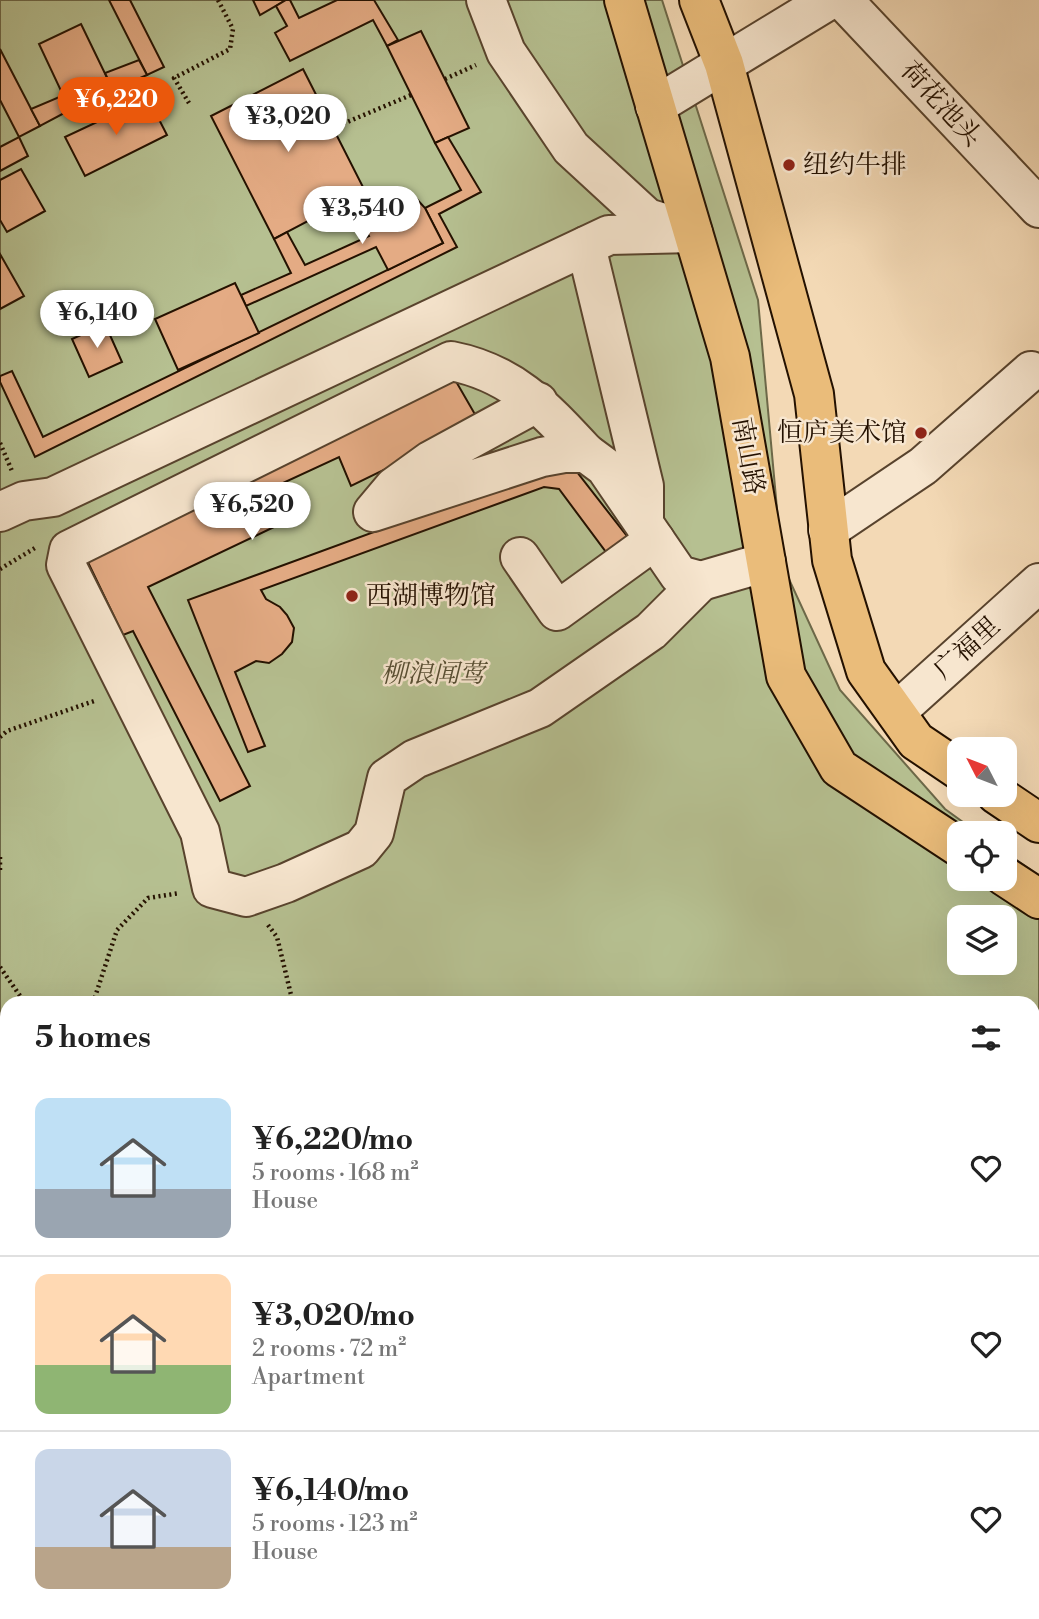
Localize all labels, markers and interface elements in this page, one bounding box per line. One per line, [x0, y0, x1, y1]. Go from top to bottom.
street label: 荷花池头 [894, 55, 988, 153]
pin: ¥6,220 [59, 78, 173, 137]
text: ¥6,220 [74, 86, 158, 114]
pin: ¥3,020 [231, 94, 345, 154]
text: ¥3,020 [245, 103, 331, 131]
place label: 纽约牛排 [803, 149, 907, 181]
marker: 纽约牛排 [781, 157, 797, 173]
pin: ¥3,540 [305, 187, 419, 246]
text: ¥3,540 [319, 195, 405, 223]
pin: ¥6,140 [40, 290, 154, 350]
text: ¥6,140 [56, 299, 138, 327]
street label: 南山路 [725, 415, 771, 497]
place label: 恒庐美术馆 [777, 417, 907, 449]
marker: 恒庐美术馆 [913, 425, 929, 441]
pin: ¥6,520 [195, 482, 309, 542]
text: ¥6,520 [210, 491, 294, 519]
place label: 西湖博物馆 [366, 580, 496, 612]
marker: 西湖博物馆 [344, 588, 360, 604]
street label: 广福里 [927, 610, 1007, 686]
park label: 柳浪闻莺 [381, 658, 489, 690]
north arrow [947, 737, 1017, 807]
map controls [947, 737, 1017, 975]
button: locate [947, 821, 1017, 891]
button: layers [947, 905, 1017, 975]
text: 5 homes [35, 1019, 151, 1057]
icon: filters [967, 1019, 1005, 1057]
text: ¥6,220/mo [252, 1121, 413, 1159]
icon: home [91, 1126, 175, 1210]
icon: heart [967, 1149, 1005, 1187]
text: 5 rooms · 168 m² [252, 1159, 419, 1187]
text: House [252, 1187, 318, 1215]
text: ¥3,020/mo [252, 1297, 415, 1335]
icon: home [91, 1302, 175, 1386]
icon: heart [967, 1325, 1005, 1363]
text: 2 rooms · 72 m² [252, 1335, 406, 1363]
text: Apartment [252, 1363, 365, 1391]
text: ¥6,140/mo [252, 1472, 409, 1510]
icon: home [91, 1477, 175, 1561]
icon: heart [967, 1500, 1005, 1538]
text: 5 rooms · 123 m² [252, 1510, 418, 1538]
text: House [252, 1538, 318, 1566]

